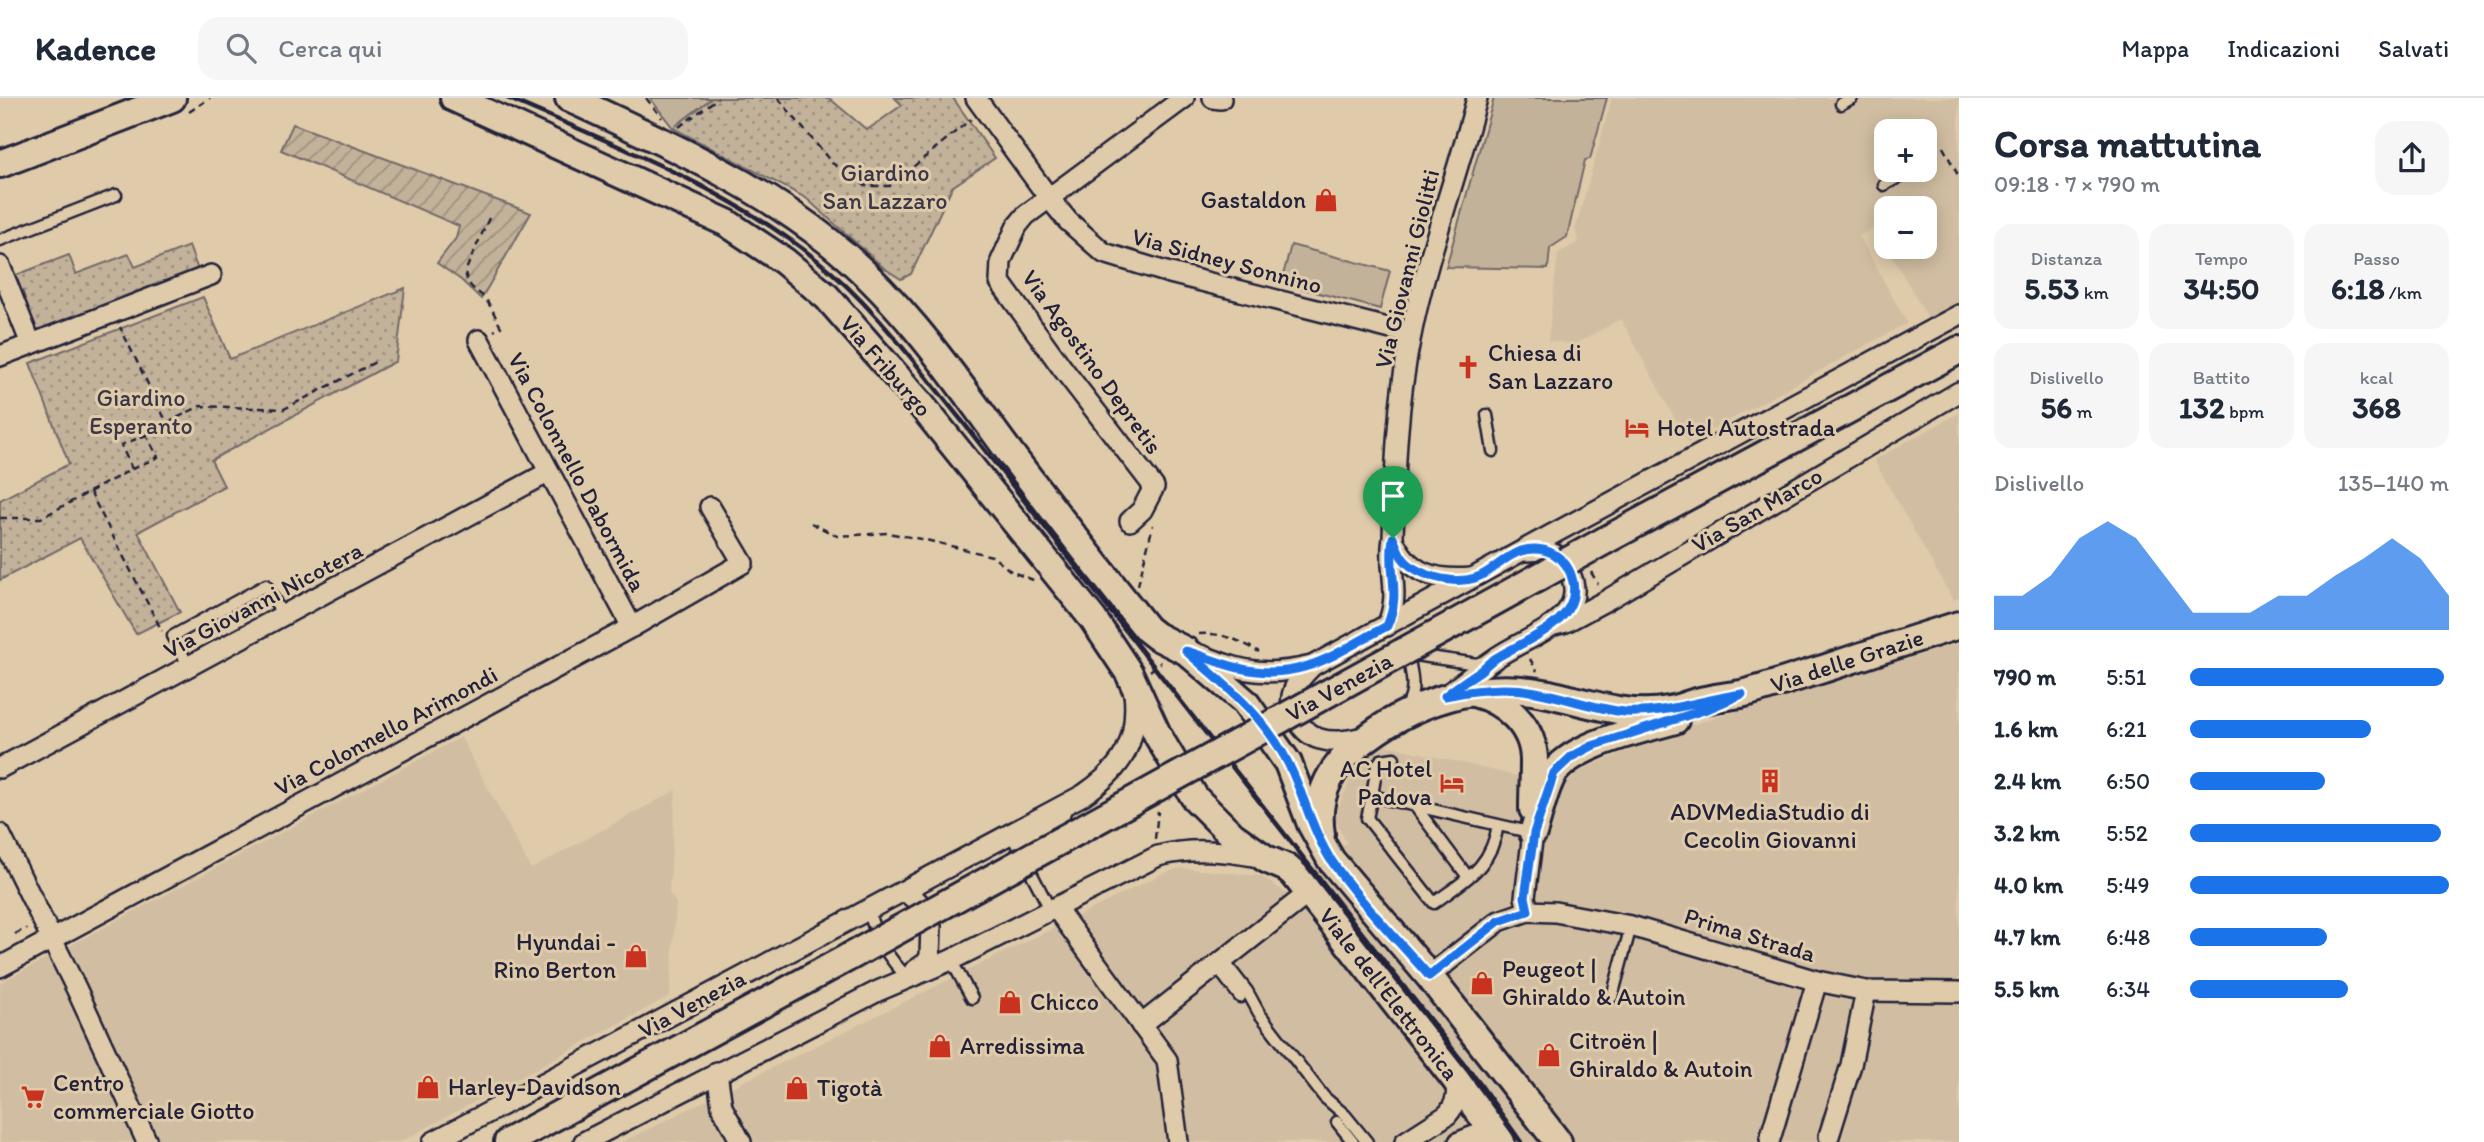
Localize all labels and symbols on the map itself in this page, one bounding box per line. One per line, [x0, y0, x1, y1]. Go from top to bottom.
park label: Giardino San Lazzaro [822, 158, 948, 215]
street label: Via Giovanni Giolitti [1368, 166, 1445, 371]
place label: Gastaldon [1200, 185, 1306, 214]
shop icon: Gastaldon [1312, 186, 1340, 214]
street label: Via Sidney Sonnino [1129, 221, 1325, 300]
street label: Via Agostino Depretis [1016, 264, 1169, 459]
street label: Via Friburgo [834, 309, 938, 422]
place label: Chiesa di San Lazzaro [1488, 338, 1613, 395]
street label: Via Colonnello Dabormida [502, 347, 653, 597]
church icon: Chiesa di San Lazzaro [1454, 353, 1482, 381]
park label: Giardino Esperanto [89, 383, 193, 440]
place label: Hotel Autostrada [1657, 413, 1836, 442]
hotel icon: Hotel Autostrada [1623, 414, 1651, 442]
street label: Via San Marco [1686, 460, 1827, 559]
pin [1363, 466, 1423, 538]
street label: Via Giovanni Nicotera [158, 535, 368, 664]
street label: Via delle Grazie [1767, 622, 1927, 699]
street label: Via Venezia [1280, 645, 1398, 728]
street label: Via Colonnello Arimondi [269, 659, 502, 802]
place label: AC Hotel Padova [1340, 754, 1433, 811]
building icon: ADVMediaStudio di Cecolin Giovanni [1756, 767, 1784, 795]
hotel icon: AC Hotel Padova [1438, 769, 1466, 797]
place label: ADVMediaStudio di Cecolin Giovanni [1670, 797, 1870, 854]
street label: Prima Strada [1681, 901, 1820, 968]
street label: Viale dell'Elettronica [1313, 902, 1466, 1086]
place label: Hyundai - Rino Berton [494, 927, 616, 984]
shop icon: Hyundai - Rino Berton [622, 942, 650, 970]
place label: Peugeot | Ghiraldo & Autoin [1502, 954, 1686, 1011]
street label: Via Venezia [633, 963, 751, 1044]
shop icon: Peugeot | Ghiraldo & Autoin [1468, 969, 1496, 997]
place label: Chicco [1030, 987, 1099, 1016]
shop icon: Chicco [996, 988, 1024, 1016]
place label: Citroën | Ghiraldo & Autoin [1569, 1026, 1753, 1083]
place label: Arredissima [960, 1031, 1085, 1060]
shop icon: Arredissima [926, 1032, 954, 1060]
shop icon: Citroën | Ghiraldo & Autoin [1535, 1041, 1563, 1069]
place label: Centro commerciale Giotto [53, 1068, 254, 1125]
place label: Harley-Davidson [448, 1072, 621, 1101]
shop icon: Harley-Davidson [414, 1073, 442, 1101]
place label: Tigotà [817, 1073, 883, 1102]
shop icon: Tigotà [783, 1074, 811, 1102]
supermarket icon: Centro commerciale Giotto [19, 1083, 47, 1111]

